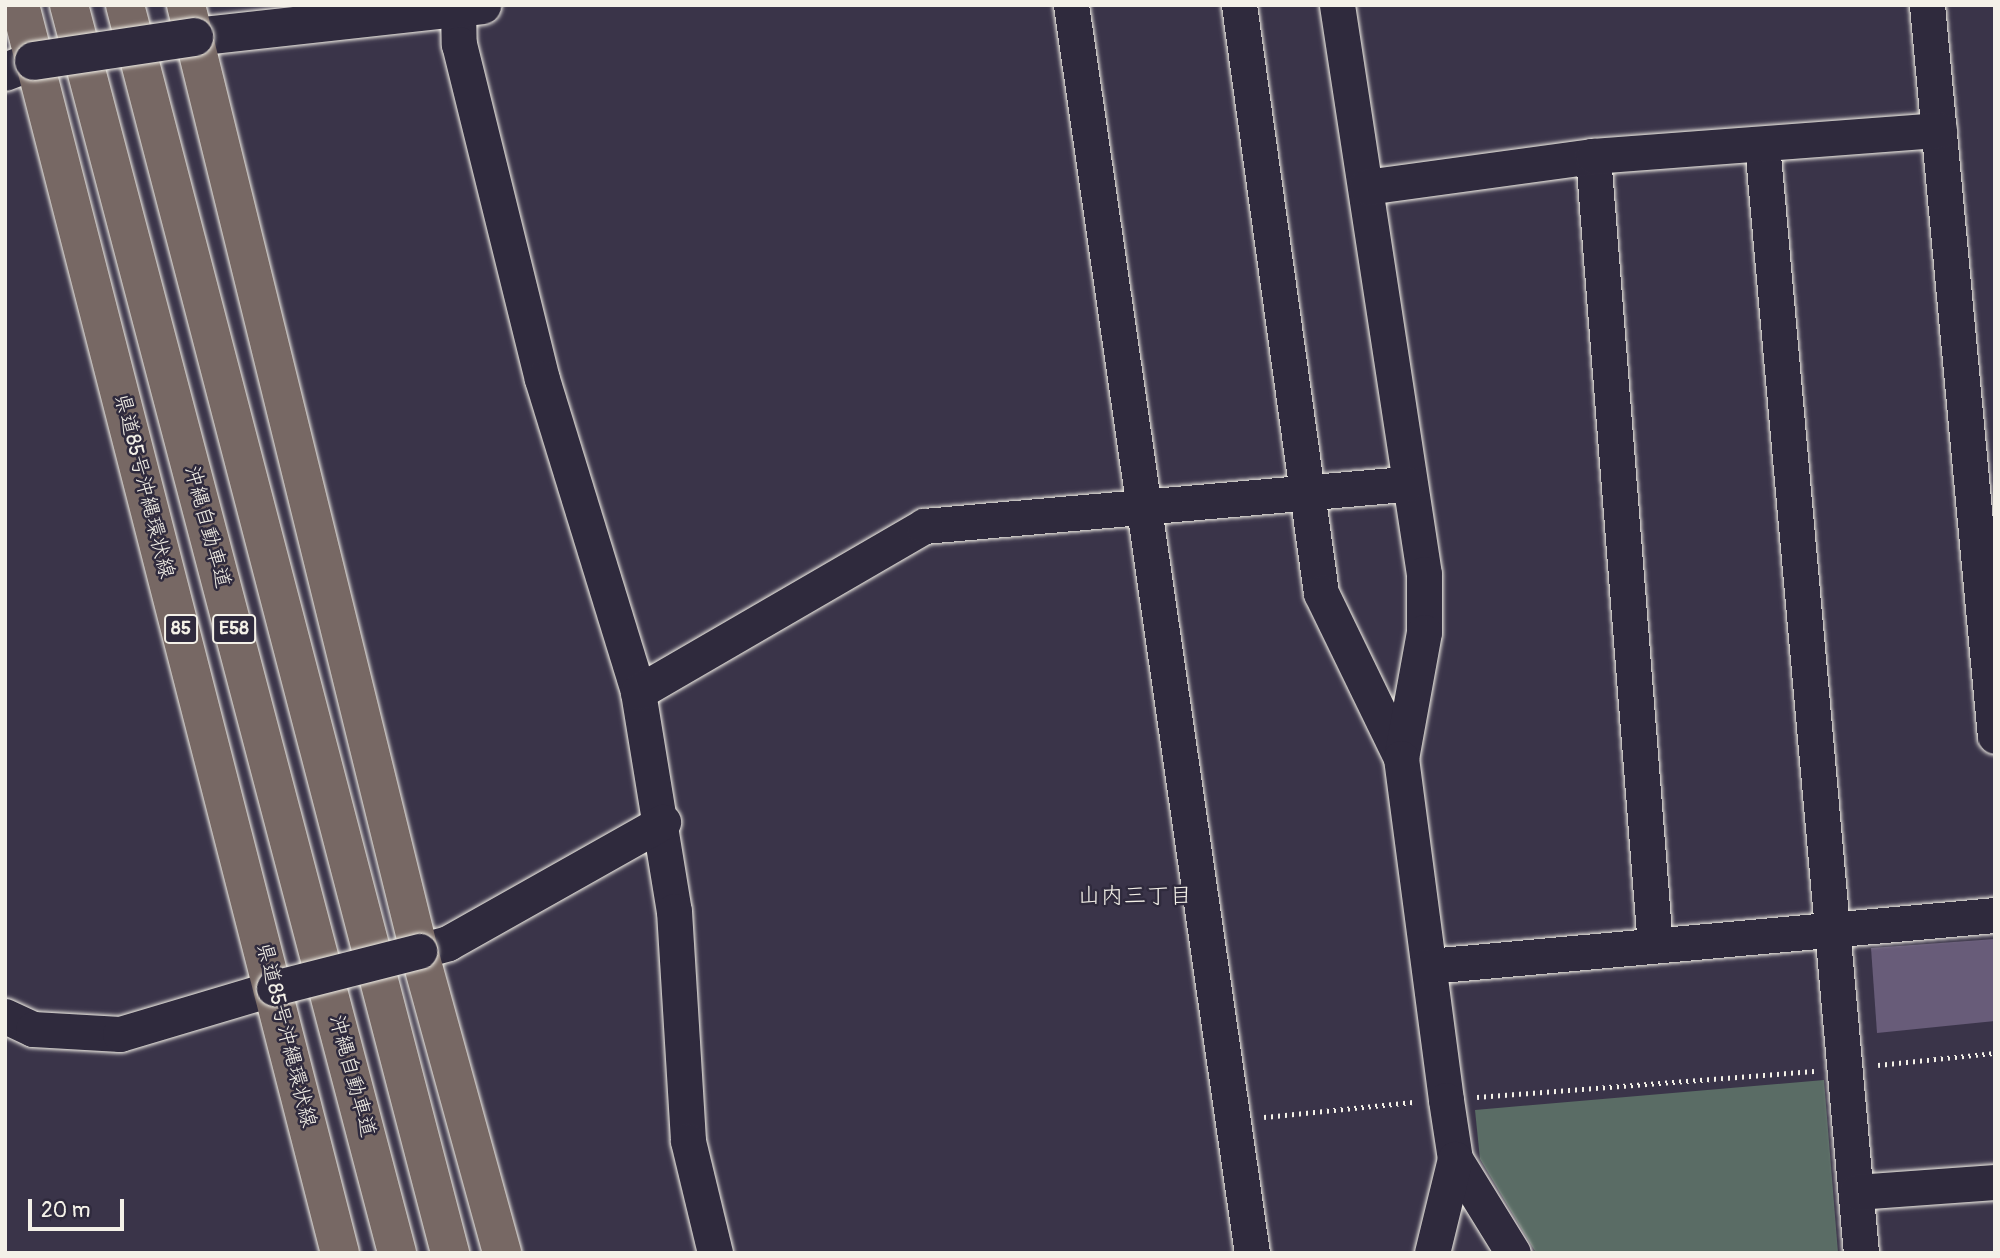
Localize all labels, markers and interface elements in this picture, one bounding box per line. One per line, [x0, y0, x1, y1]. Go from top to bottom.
street label: 県道85号沖縄環状線 [109, 391, 179, 581]
street label: 沖縄自動車道 [179, 463, 235, 591]
road number: 85 [164, 614, 198, 644]
road number: E58 [211, 614, 257, 644]
district label: 山内三丁目 [1078, 882, 1192, 910]
street label: 県道85号沖縄環状線 [251, 940, 321, 1130]
street label: 沖縄自動車道 [324, 1012, 380, 1140]
scale bar [32, 1184, 128, 1228]
text: 20 m [41, 1197, 90, 1224]

